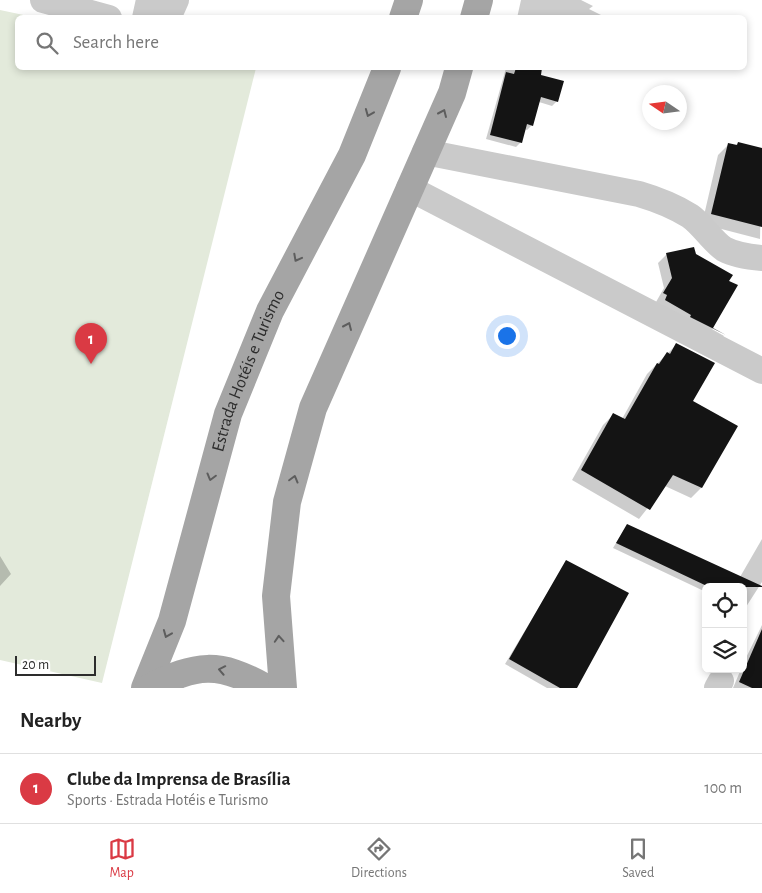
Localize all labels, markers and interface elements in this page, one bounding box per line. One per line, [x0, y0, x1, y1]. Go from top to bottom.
search box [15, 15, 747, 70]
icon: search [33, 29, 61, 57]
text: Search here [73, 33, 159, 52]
north arrow [642, 85, 687, 130]
one-way arrow [365, 108, 375, 117]
one-way arrow [436, 109, 447, 118]
one-way arrow [293, 253, 303, 262]
street label: Estrada Hotéis e Turismo [209, 287, 288, 454]
one-way arrow [342, 322, 353, 331]
pin: 1 [75, 323, 107, 364]
your location [494, 323, 520, 349]
one-way arrow [206, 473, 216, 481]
one-way arrow [288, 474, 299, 483]
map controls [702, 583, 747, 673]
button: locate [702, 583, 747, 628]
button: layers [702, 628, 747, 673]
one-way arrow [162, 629, 173, 638]
one-way arrow [274, 635, 285, 643]
scale bar [15, 653, 96, 676]
text: 20 m [22, 658, 49, 672]
one-way arrow [217, 665, 226, 675]
text: Nearby [20, 710, 81, 731]
text: Clube da Imprensa de Brasília [67, 770, 291, 789]
text: 1 [33, 780, 39, 796]
text: 100 m [704, 780, 742, 796]
text: Sports · Estrada Hotéis e Turismo [67, 792, 268, 808]
tab: Map [108, 835, 136, 882]
tab: Directions [351, 835, 407, 882]
tab: Saved [622, 835, 654, 882]

